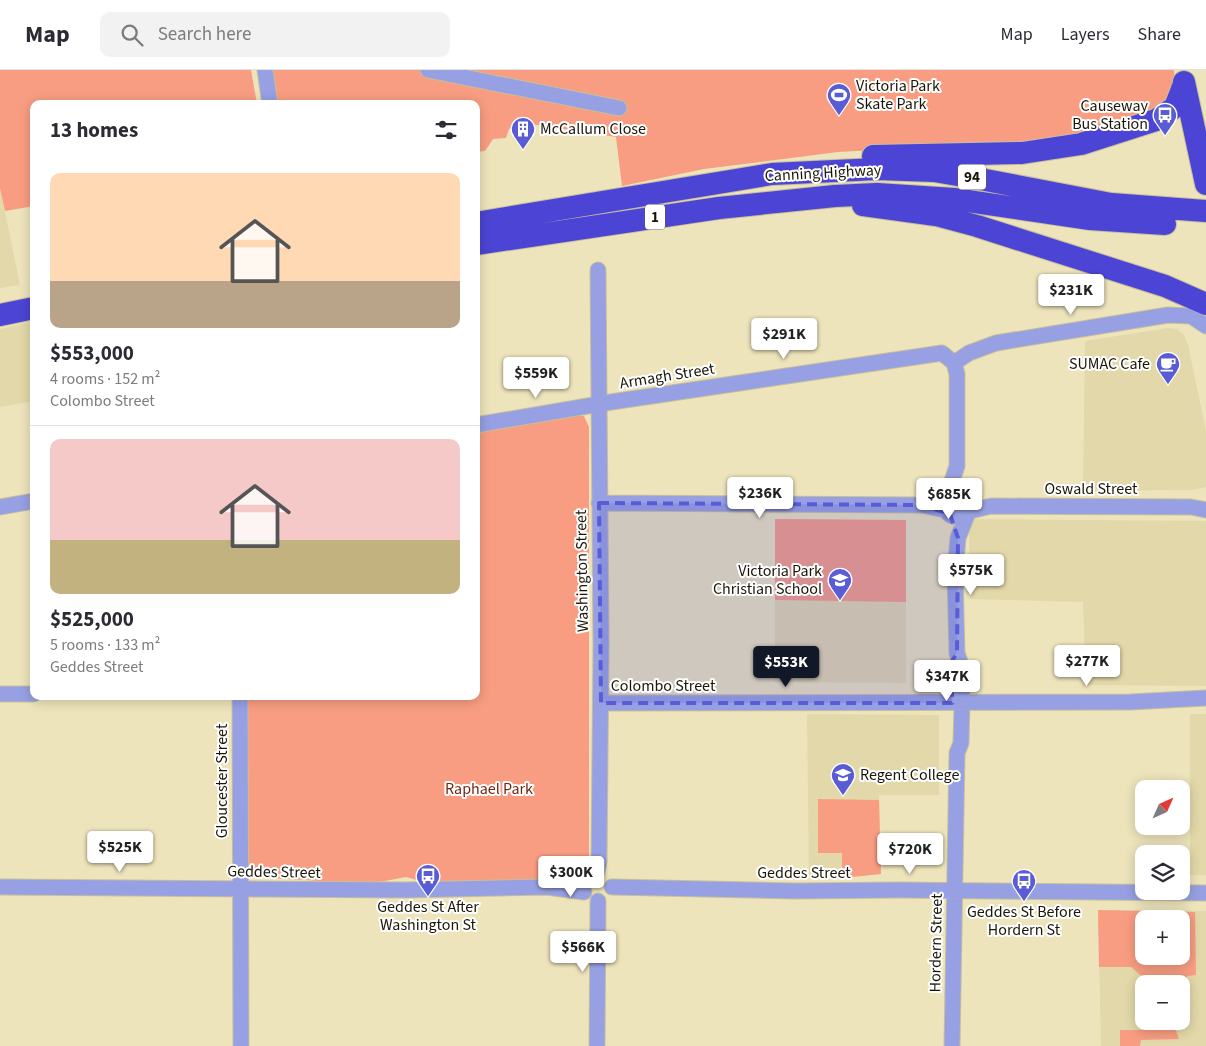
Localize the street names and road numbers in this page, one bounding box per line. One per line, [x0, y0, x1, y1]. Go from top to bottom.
street label: Canning Highway [764, 159, 882, 187]
road number: 94 [958, 164, 986, 190]
road number: 1 [645, 204, 665, 230]
street label: Armagh Street [618, 358, 717, 394]
street label: Oswald Street [1045, 478, 1138, 500]
street label: Washington Street [570, 509, 594, 632]
street label: Colombo Street [611, 675, 716, 697]
street label: Gloucester Street [211, 723, 233, 838]
street label: Geddes Street [227, 860, 322, 884]
street label: Geddes Street [757, 862, 851, 884]
street label: Hordern Street [924, 893, 948, 993]

